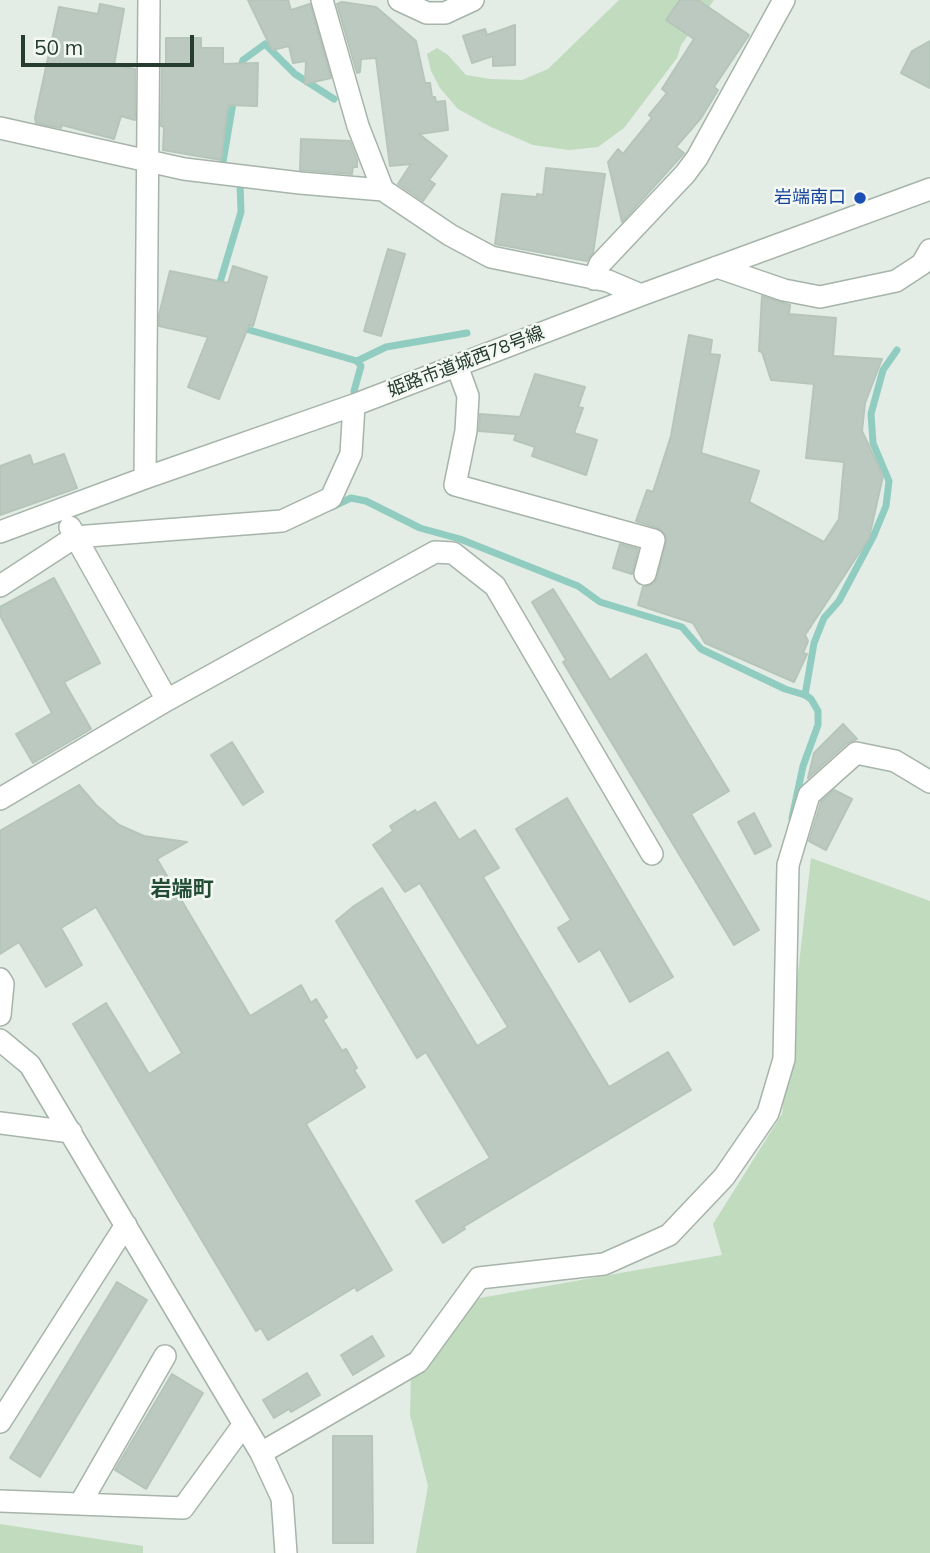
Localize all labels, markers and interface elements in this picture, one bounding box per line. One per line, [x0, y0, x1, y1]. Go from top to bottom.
scale bar [24, 21, 198, 65]
text: 50 m [34, 34, 83, 60]
place label: 岩端南口 [774, 187, 846, 209]
marker: 岩端南口 [852, 190, 868, 206]
street label: 姫路市道城西78号線 [385, 322, 547, 402]
district label: 岩端町 [151, 877, 213, 903]

